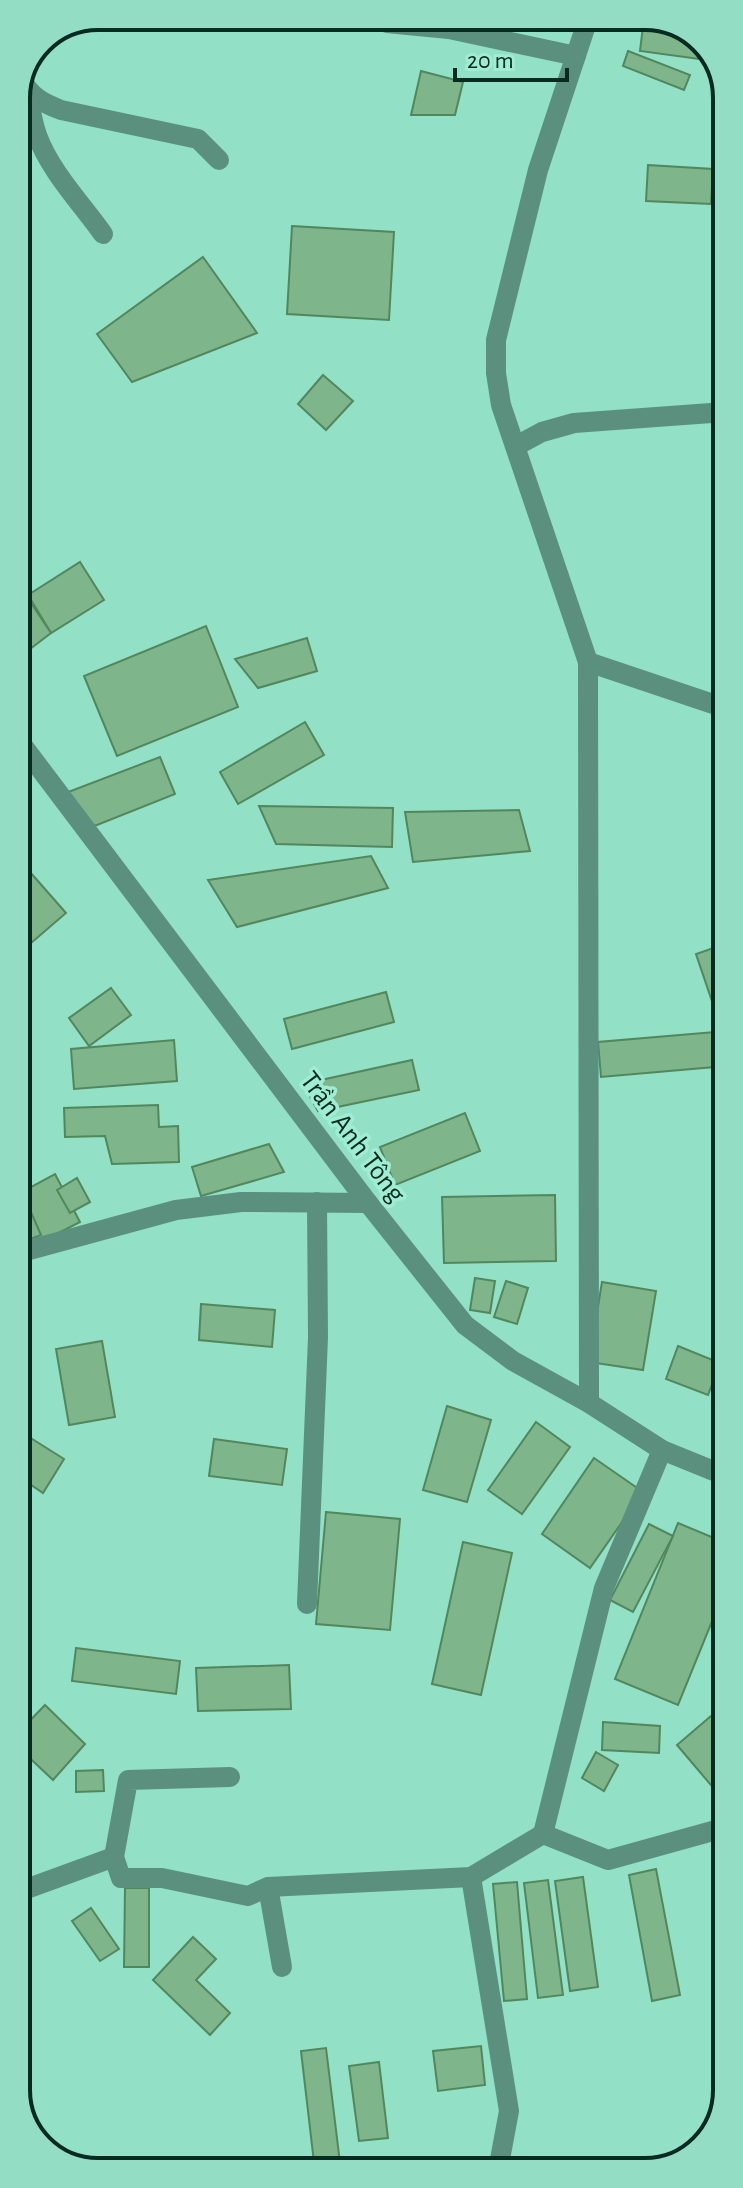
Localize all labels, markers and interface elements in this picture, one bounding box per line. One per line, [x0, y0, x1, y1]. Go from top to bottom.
scale bar [455, 32, 567, 82]
text: 20 m [467, 49, 514, 73]
street label: Trần Anh Tông [294, 1067, 411, 1208]

